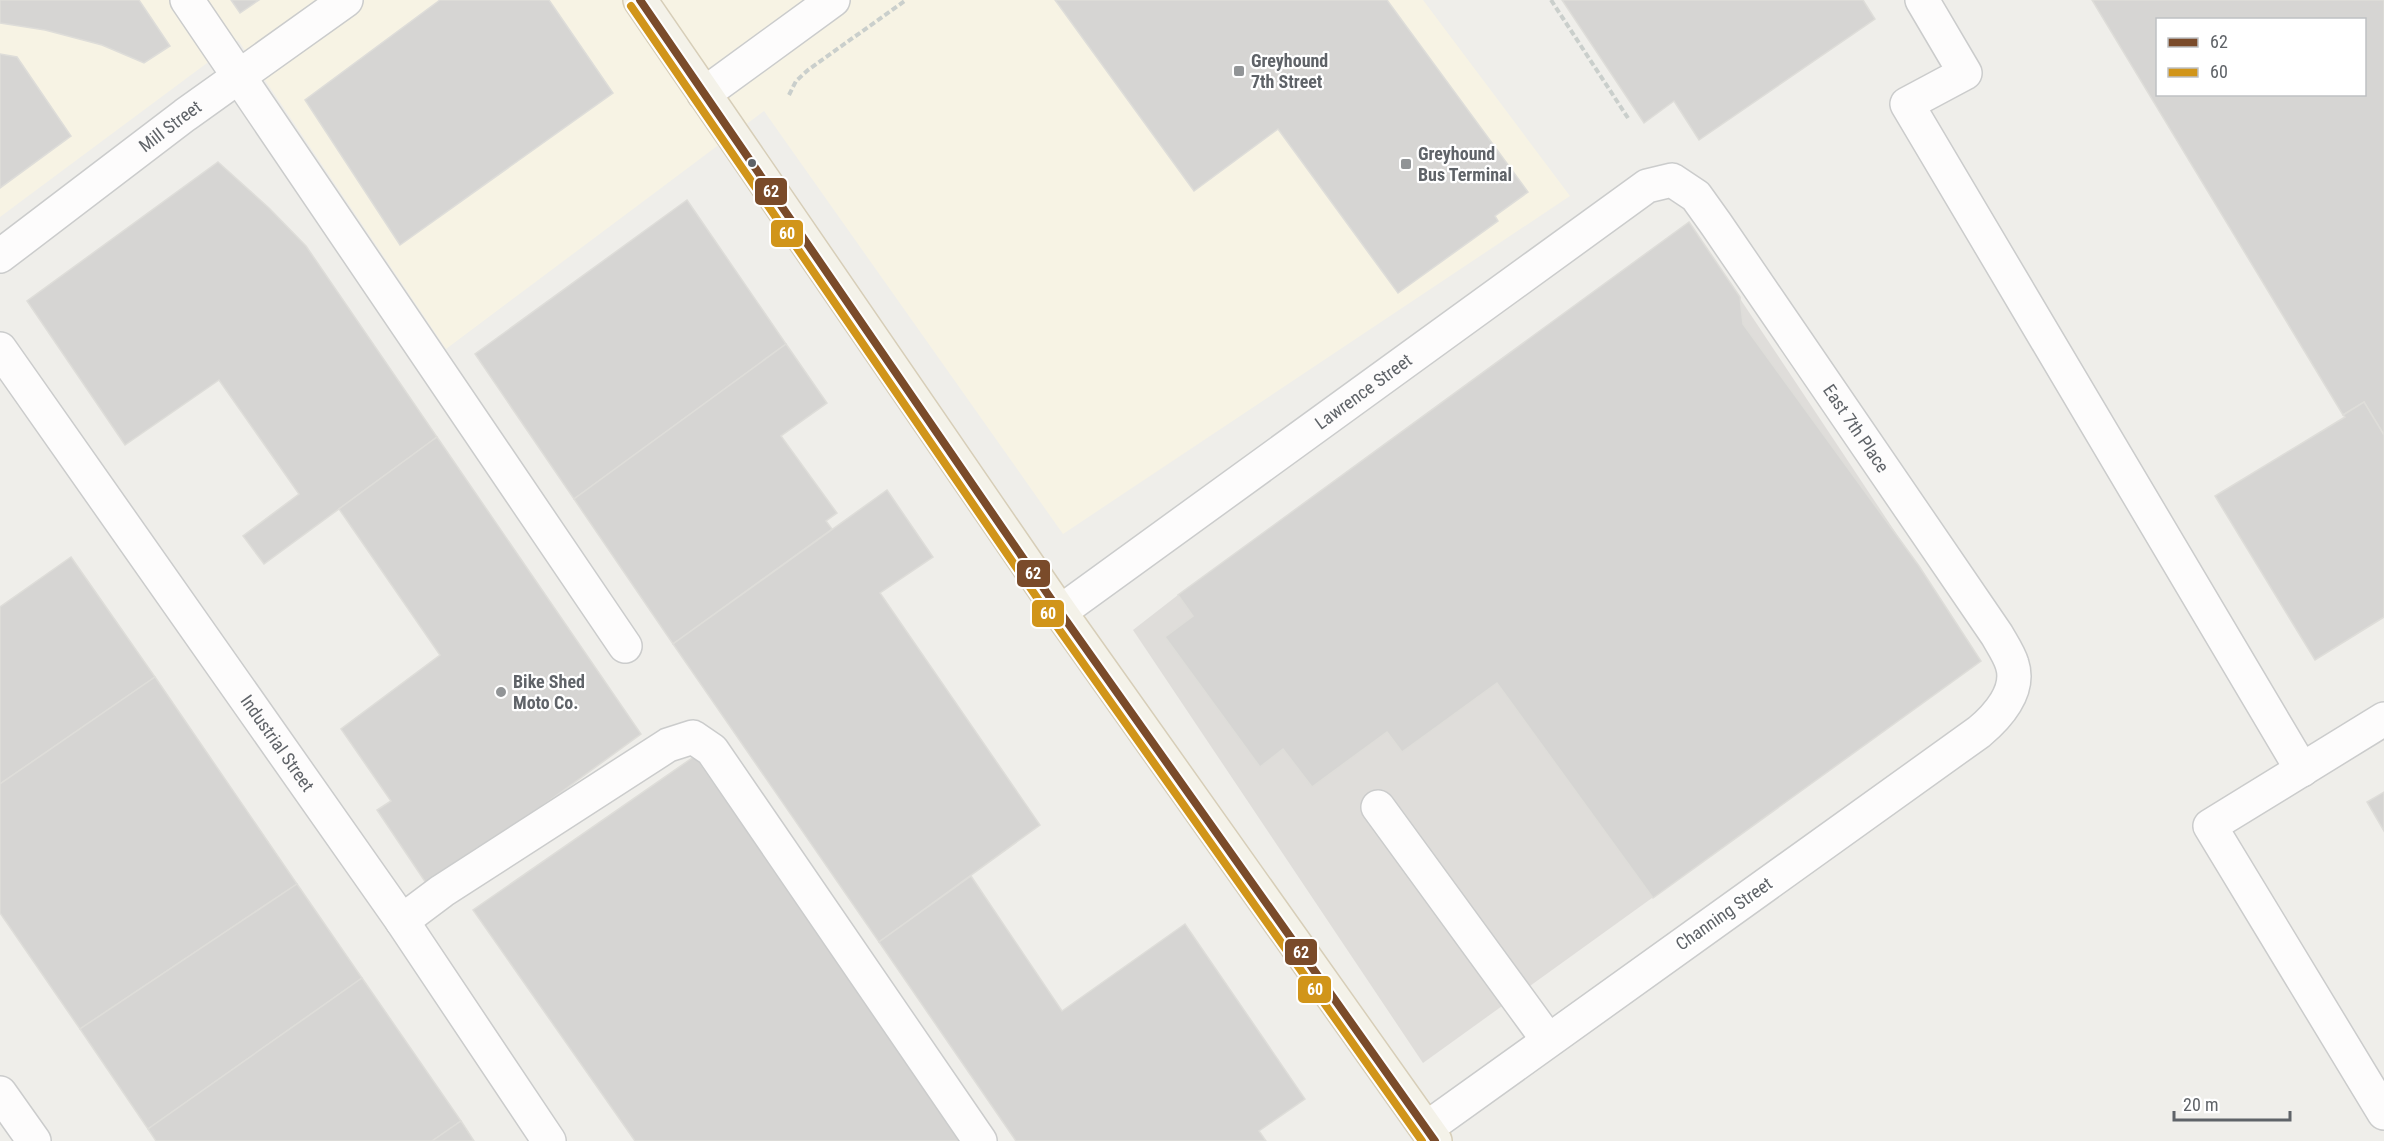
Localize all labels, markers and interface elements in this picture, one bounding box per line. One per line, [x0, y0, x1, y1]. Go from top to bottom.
legend [2156, 18, 2366, 96]
text: 62 [2210, 31, 2228, 52]
place label: Greyhound 7th Street [1251, 50, 1328, 92]
text: 60 [2210, 61, 2228, 82]
marker: Greyhound 7th Street [1232, 64, 1246, 78]
street label: Mill Street [135, 96, 205, 156]
place label: Greyhound Bus Terminal [1418, 143, 1512, 185]
unlabelled marker [746, 157, 758, 169]
marker: Greyhound Bus Terminal [1399, 157, 1413, 171]
line badge: 62 [754, 177, 788, 206]
text: 62 [763, 182, 779, 201]
line badge: 60 [770, 219, 804, 248]
text: 60 [779, 224, 795, 243]
street label: Lawrence Street [1311, 349, 1416, 433]
street label: East 7th Place [1819, 380, 1894, 476]
line badge: 62 [1016, 559, 1051, 588]
text: 62 [1025, 564, 1041, 583]
line badge: 60 [1031, 599, 1065, 628]
text: 60 [1040, 604, 1056, 623]
place label: Bike Shed Moto Co. [513, 671, 585, 713]
marker: Bike Shed Moto Co. [494, 685, 508, 699]
street label: Industrial Street [236, 691, 319, 795]
street label: Channing Street [1671, 873, 1776, 955]
line badge: 62 [1284, 938, 1318, 966]
text: 62 [1293, 943, 1309, 962]
line badge: 60 [1297, 975, 1332, 1004]
text: 60 [1307, 980, 1323, 999]
scale bar [2174, 1084, 2290, 1122]
text: 20 m [2183, 1094, 2218, 1115]

